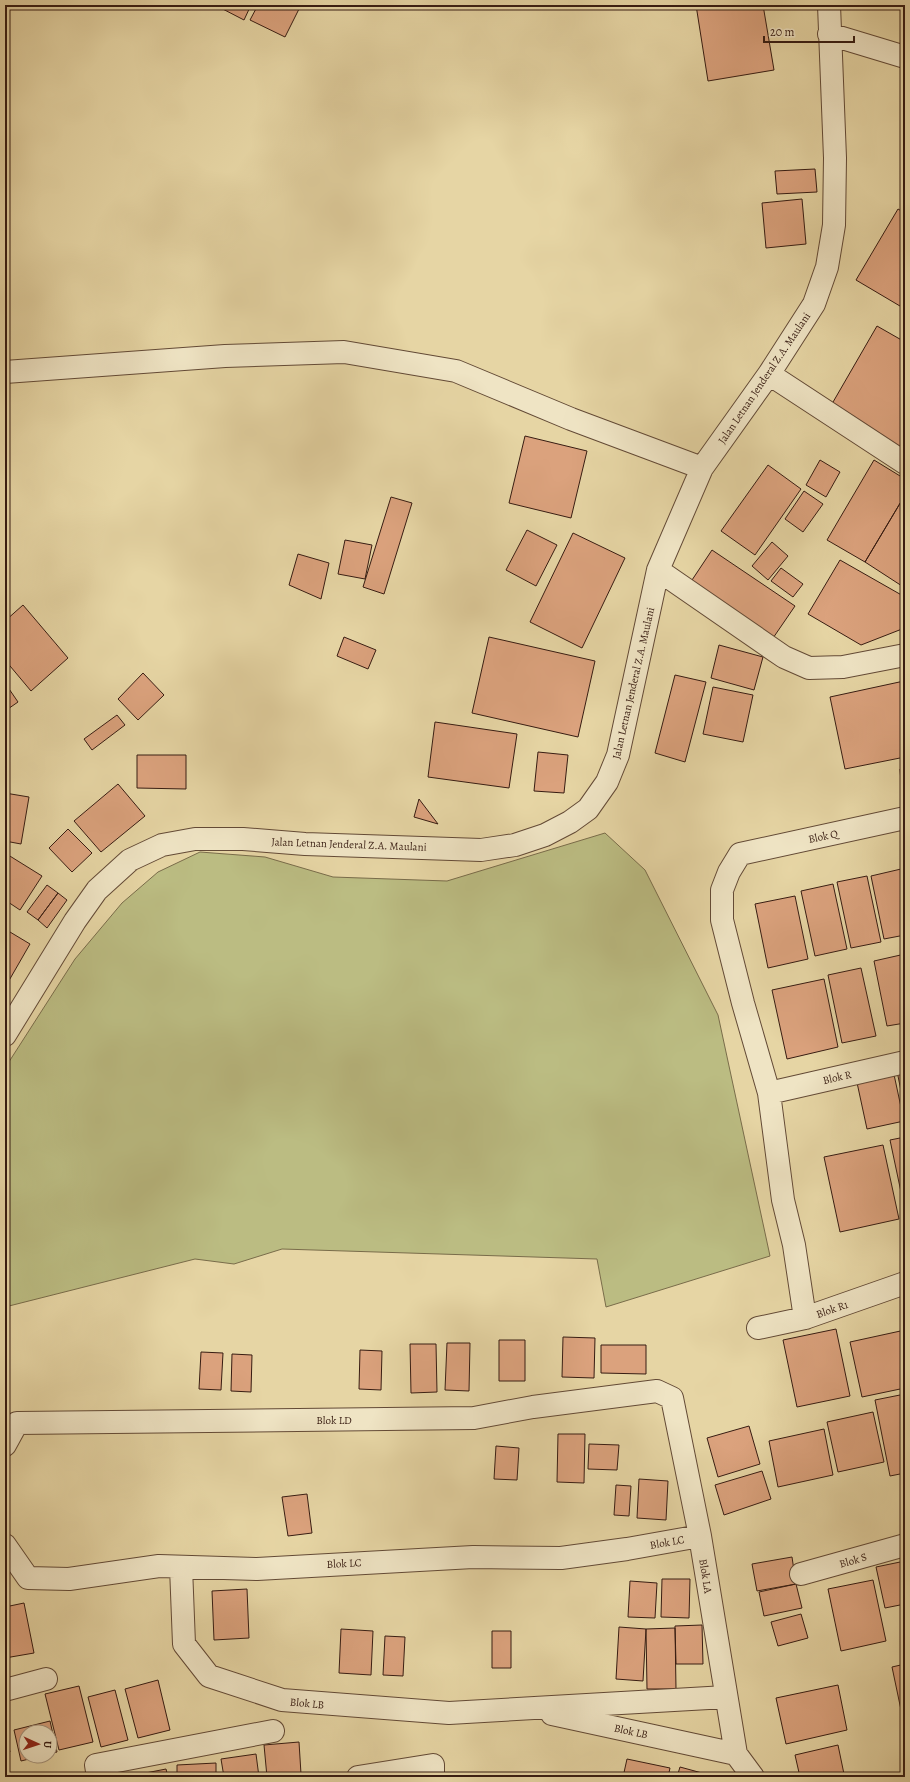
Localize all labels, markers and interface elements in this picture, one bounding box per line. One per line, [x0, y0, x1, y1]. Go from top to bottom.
scale bar [764, 18, 854, 44]
text: 20 m [770, 24, 794, 40]
street label: Jalan Letnan Jenderal Z.A. Maulani [715, 310, 814, 447]
street label: Jalan Letnan Jenderal Z.A. Maulani [609, 606, 658, 761]
street label: Blok Q [807, 826, 841, 847]
street label: Jalan Letnan Jenderal Z.A. Maulani [271, 834, 427, 855]
street label: Blok R [821, 1067, 853, 1088]
street label: Blok R1 [814, 1297, 850, 1322]
street label: Blok LD [316, 1413, 352, 1428]
street label: Blok LC [649, 1532, 686, 1553]
street label: Blok S [838, 1549, 869, 1572]
street label: Blok LC [326, 1555, 362, 1572]
street label: Blok LA [695, 1558, 716, 1595]
street label: Blok LB [289, 1695, 325, 1712]
street label: Blok LB [613, 1721, 649, 1742]
north arrow [18, 1724, 58, 1764]
text: U [40, 1740, 55, 1749]

